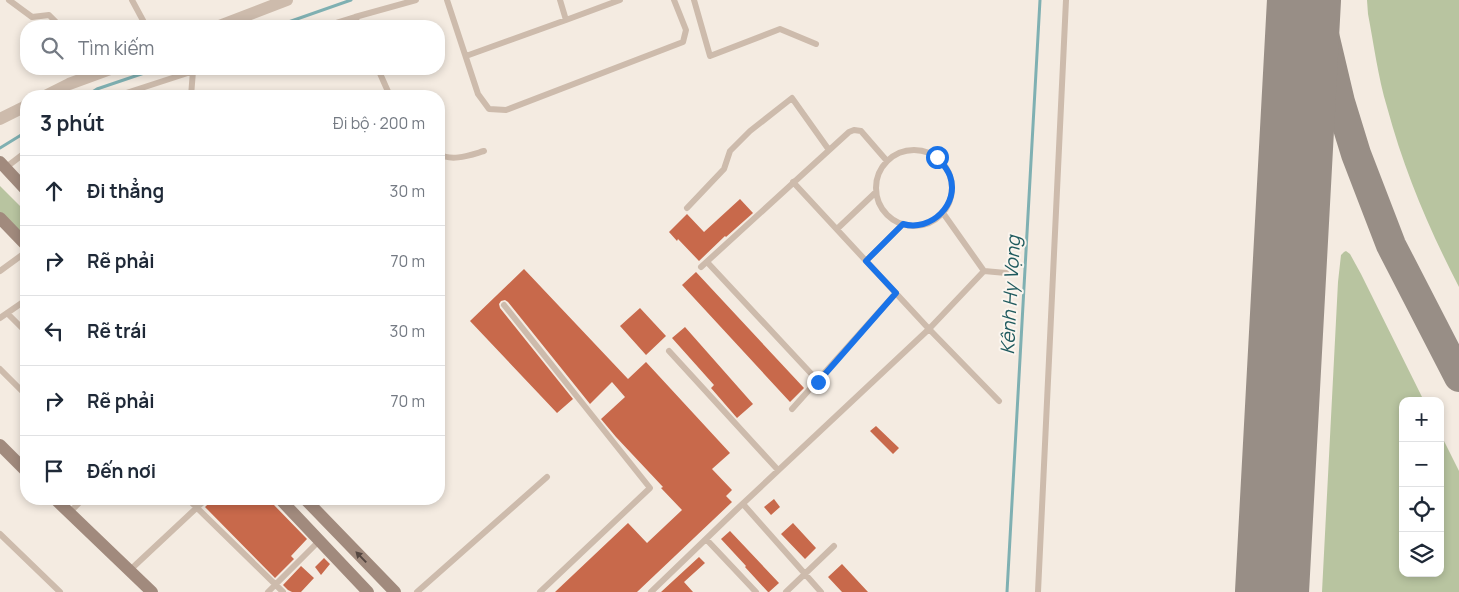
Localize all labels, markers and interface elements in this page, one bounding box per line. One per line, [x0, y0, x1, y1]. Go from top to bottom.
search box [20, 20, 445, 75]
icon: search [38, 34, 66, 62]
text: Tìm kiếm [78, 35, 154, 61]
text: 3 phút [40, 109, 105, 137]
text: Đi bộ · 200 m [333, 112, 425, 134]
route start [926, 146, 949, 169]
icon: ahead [40, 177, 68, 205]
text: Đi thẳng [87, 178, 164, 204]
text: 30 m [390, 180, 425, 202]
water label: Kênh Hy Vọng [994, 233, 1026, 355]
icon: right [40, 247, 68, 275]
text: Rẽ phải [87, 248, 155, 274]
text: 70 m [390, 250, 425, 272]
icon: left [40, 317, 68, 345]
text: Rẽ trái [87, 318, 147, 344]
text: 30 m [390, 320, 425, 342]
route end [807, 371, 830, 394]
icon: right [40, 387, 68, 415]
text: Rẽ phải [87, 388, 155, 414]
text: 70 m [390, 390, 425, 412]
map controls [1399, 397, 1444, 577]
button: + [1399, 397, 1444, 442]
button: − [1399, 442, 1444, 487]
icon: arrive [40, 457, 68, 485]
text: Đến nơi [87, 458, 156, 484]
button: locate [1399, 487, 1444, 532]
button: layers [1399, 532, 1444, 577]
one-way arrow [355, 551, 367, 563]

